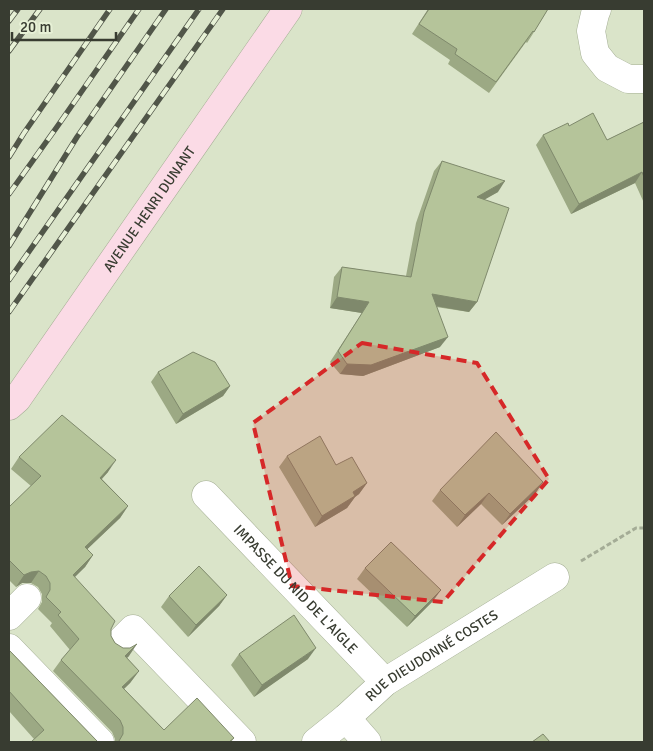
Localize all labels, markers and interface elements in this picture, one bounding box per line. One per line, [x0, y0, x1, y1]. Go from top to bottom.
scale bar [12, 10, 116, 42]
text: 20 m [20, 18, 51, 36]
street label: AVENUE HENRI DUNANT [99, 143, 199, 275]
street label: IMPASSE DU NID DE L'AIGLE [230, 521, 362, 657]
street label: RUE DIEUDONNÉ COSTES [362, 606, 501, 705]

